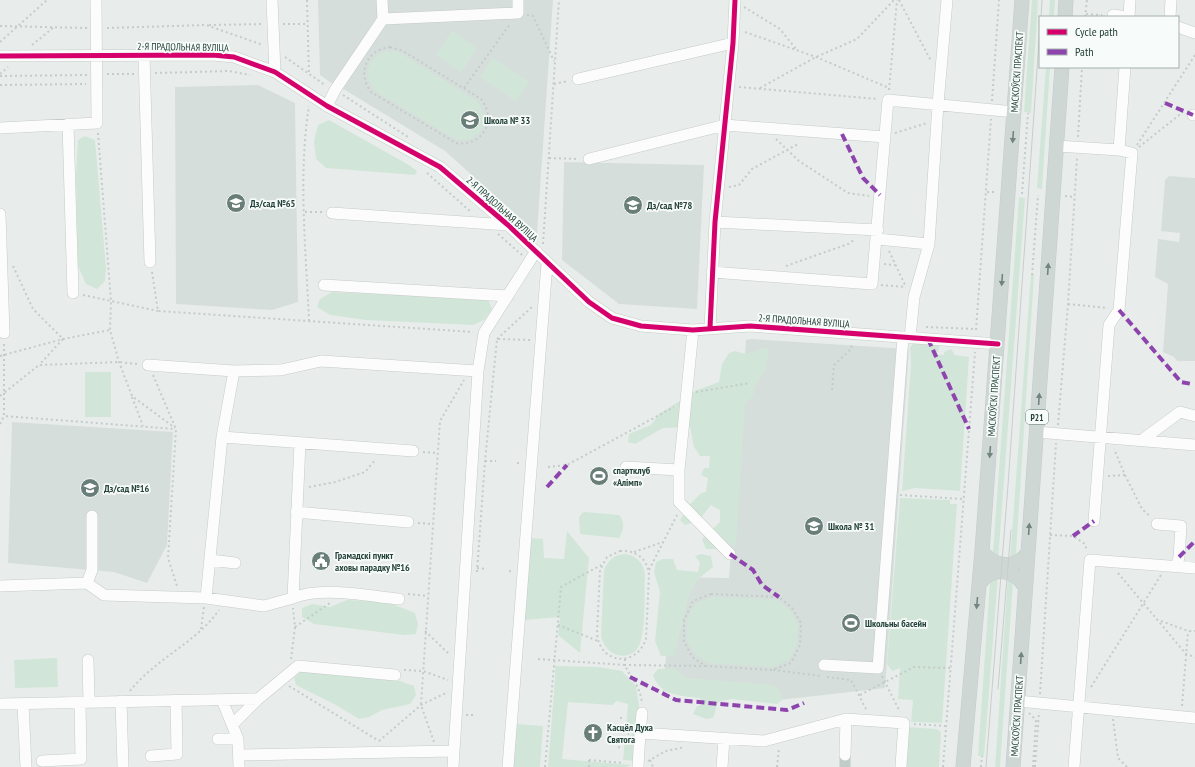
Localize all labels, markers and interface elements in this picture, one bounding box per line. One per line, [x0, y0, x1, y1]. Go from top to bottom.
legend [1039, 16, 1179, 68]
text: Cycle path [1075, 24, 1118, 39]
street label: МАСКОЎСКІ ПРАСПЕКТ [1008, 31, 1026, 113]
street label: 2-Я ПРАДОЛЬНАЯ ВУЛІЦА [137, 40, 229, 54]
text: Path [1075, 44, 1093, 59]
school or university icon: Школа № 33 [459, 109, 481, 131]
place label: Школа № 33 [484, 114, 530, 127]
one-way arrow [1010, 131, 1017, 143]
street label: 2-Я ПРАДОЛЬНАЯ ВУЛІЦА [464, 173, 541, 245]
school or university icon: Дз/сад №65 [225, 192, 247, 214]
school or university icon: Дз/сад №78 [622, 194, 644, 216]
place label: Дз/сад №65 [250, 197, 296, 210]
place label: Дз/сад №78 [647, 199, 693, 212]
one-way arrow [1045, 263, 1052, 275]
one-way arrow [999, 274, 1006, 286]
street label: 2-Я ПРАДОЛЬНАЯ ВУЛІЦА [758, 311, 851, 331]
street label: МАСКОЎСКІ ПРАСПЕКТ [985, 355, 1003, 437]
one-way arrow [1035, 393, 1042, 405]
road number: Р21 [1026, 410, 1048, 424]
one-way arrow [986, 446, 993, 458]
place label: спартклуб «Алімп» [613, 464, 651, 489]
sports icon: спартклуб «Алімп» [588, 465, 610, 487]
school or university icon: Дз/сад №16 [79, 477, 101, 499]
place label: Дз/сад №16 [104, 482, 150, 495]
school or university icon: Школа № 31 [803, 515, 825, 537]
place label: Школа № 31 [828, 520, 874, 533]
one-way arrow [1026, 523, 1033, 535]
place label: Грамадскі пункт аховы парадку №16 [335, 549, 410, 574]
public building icon: Грамадскі пункт аховы парадку №16 [310, 550, 332, 572]
one-way arrow [974, 597, 981, 609]
sports icon: Школьны басейн [840, 612, 862, 634]
place label: Школьны басейн [865, 617, 927, 630]
one-way arrow [1017, 652, 1024, 664]
street label: МАСКОЎСКІ ПРАСПЕКТ [1008, 675, 1026, 757]
place label: Касцёл Духа Святога [607, 721, 653, 746]
church icon: Касцёл Духа Святога [582, 722, 604, 744]

